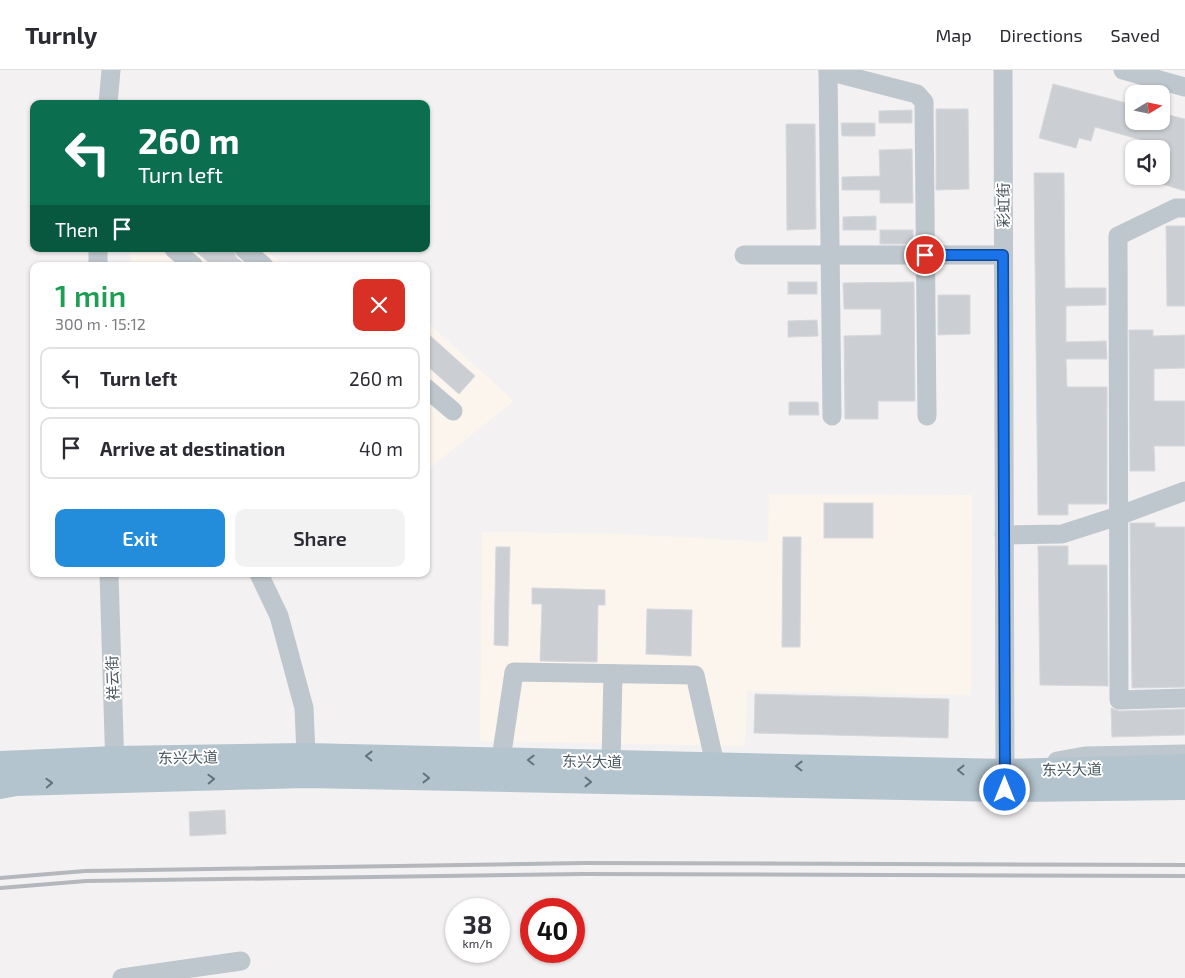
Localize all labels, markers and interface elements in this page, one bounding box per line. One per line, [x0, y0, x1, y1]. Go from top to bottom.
text: Turnly [25, 20, 97, 49]
text: Map [935, 24, 972, 46]
text: Directions [1000, 24, 1083, 46]
text: Saved [1111, 24, 1160, 46]
north arrow [1125, 85, 1170, 130]
map controls [1125, 85, 1170, 185]
text: 260 m [138, 119, 239, 161]
icon: left [55, 120, 120, 185]
button: sound [1125, 140, 1170, 185]
text: Turn left [138, 161, 223, 187]
street label: 彩虹街 [994, 182, 1012, 228]
icon: arrive [108, 215, 136, 243]
text: Then [55, 218, 98, 241]
pin [904, 234, 946, 276]
icon: arrive [911, 241, 939, 269]
text: 1 min [55, 277, 126, 313]
button: close [353, 279, 405, 331]
text: 300 m · 15:12 [55, 314, 146, 333]
icon: left [57, 364, 85, 392]
text: Turn left [100, 367, 177, 390]
text: 260 m [349, 367, 403, 390]
icon: arrive [57, 434, 85, 462]
text: Arrive at destination [100, 437, 285, 460]
text: 40 m [359, 437, 403, 460]
button: Exit [55, 509, 225, 567]
button: Share [235, 509, 405, 567]
street label: 祥云街 [102, 655, 122, 701]
street label: 东兴大道 [158, 747, 218, 767]
one-way arrow [365, 751, 372, 761]
street label: 东兴大道 [562, 751, 622, 771]
one-way arrow [527, 755, 535, 765]
street label: 东兴大道 [1042, 759, 1102, 779]
one-way arrow [795, 761, 802, 771]
position arrow [978, 763, 1030, 815]
one-way arrow [957, 765, 965, 775]
one-way arrow [207, 773, 215, 784]
one-way arrow [422, 773, 430, 784]
one-way arrow [585, 776, 593, 787]
one-way arrow [45, 778, 53, 789]
speed limit sign: 40 [520, 898, 585, 963]
text: 38 [463, 909, 492, 939]
text: km/h [463, 936, 492, 950]

